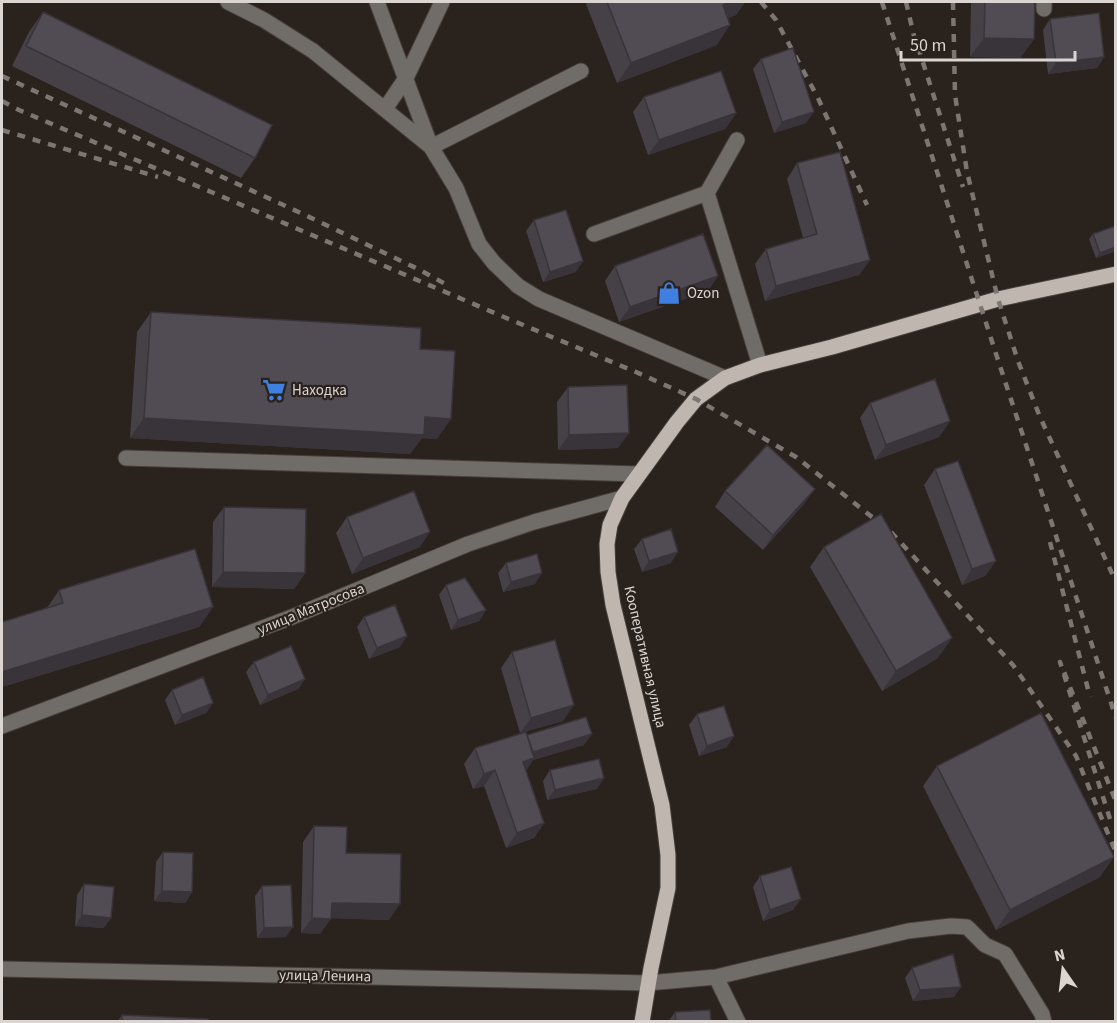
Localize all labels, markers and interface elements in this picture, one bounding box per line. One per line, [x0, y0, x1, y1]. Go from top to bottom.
scale bar [901, 24, 1075, 62]
text: 50 m [910, 33, 946, 58]
shop icon: Ozon [656, 280, 682, 306]
place label: Ozon [687, 283, 719, 304]
supermarket icon: Находка [261, 377, 287, 403]
place label: Находка [292, 380, 347, 401]
street label: улица Матросова [254, 578, 368, 640]
street label: Кооперативная улица [618, 584, 672, 730]
north arrow [1033, 939, 1093, 999]
text: N [1052, 943, 1067, 967]
street label: улица Ленина [279, 965, 371, 987]

